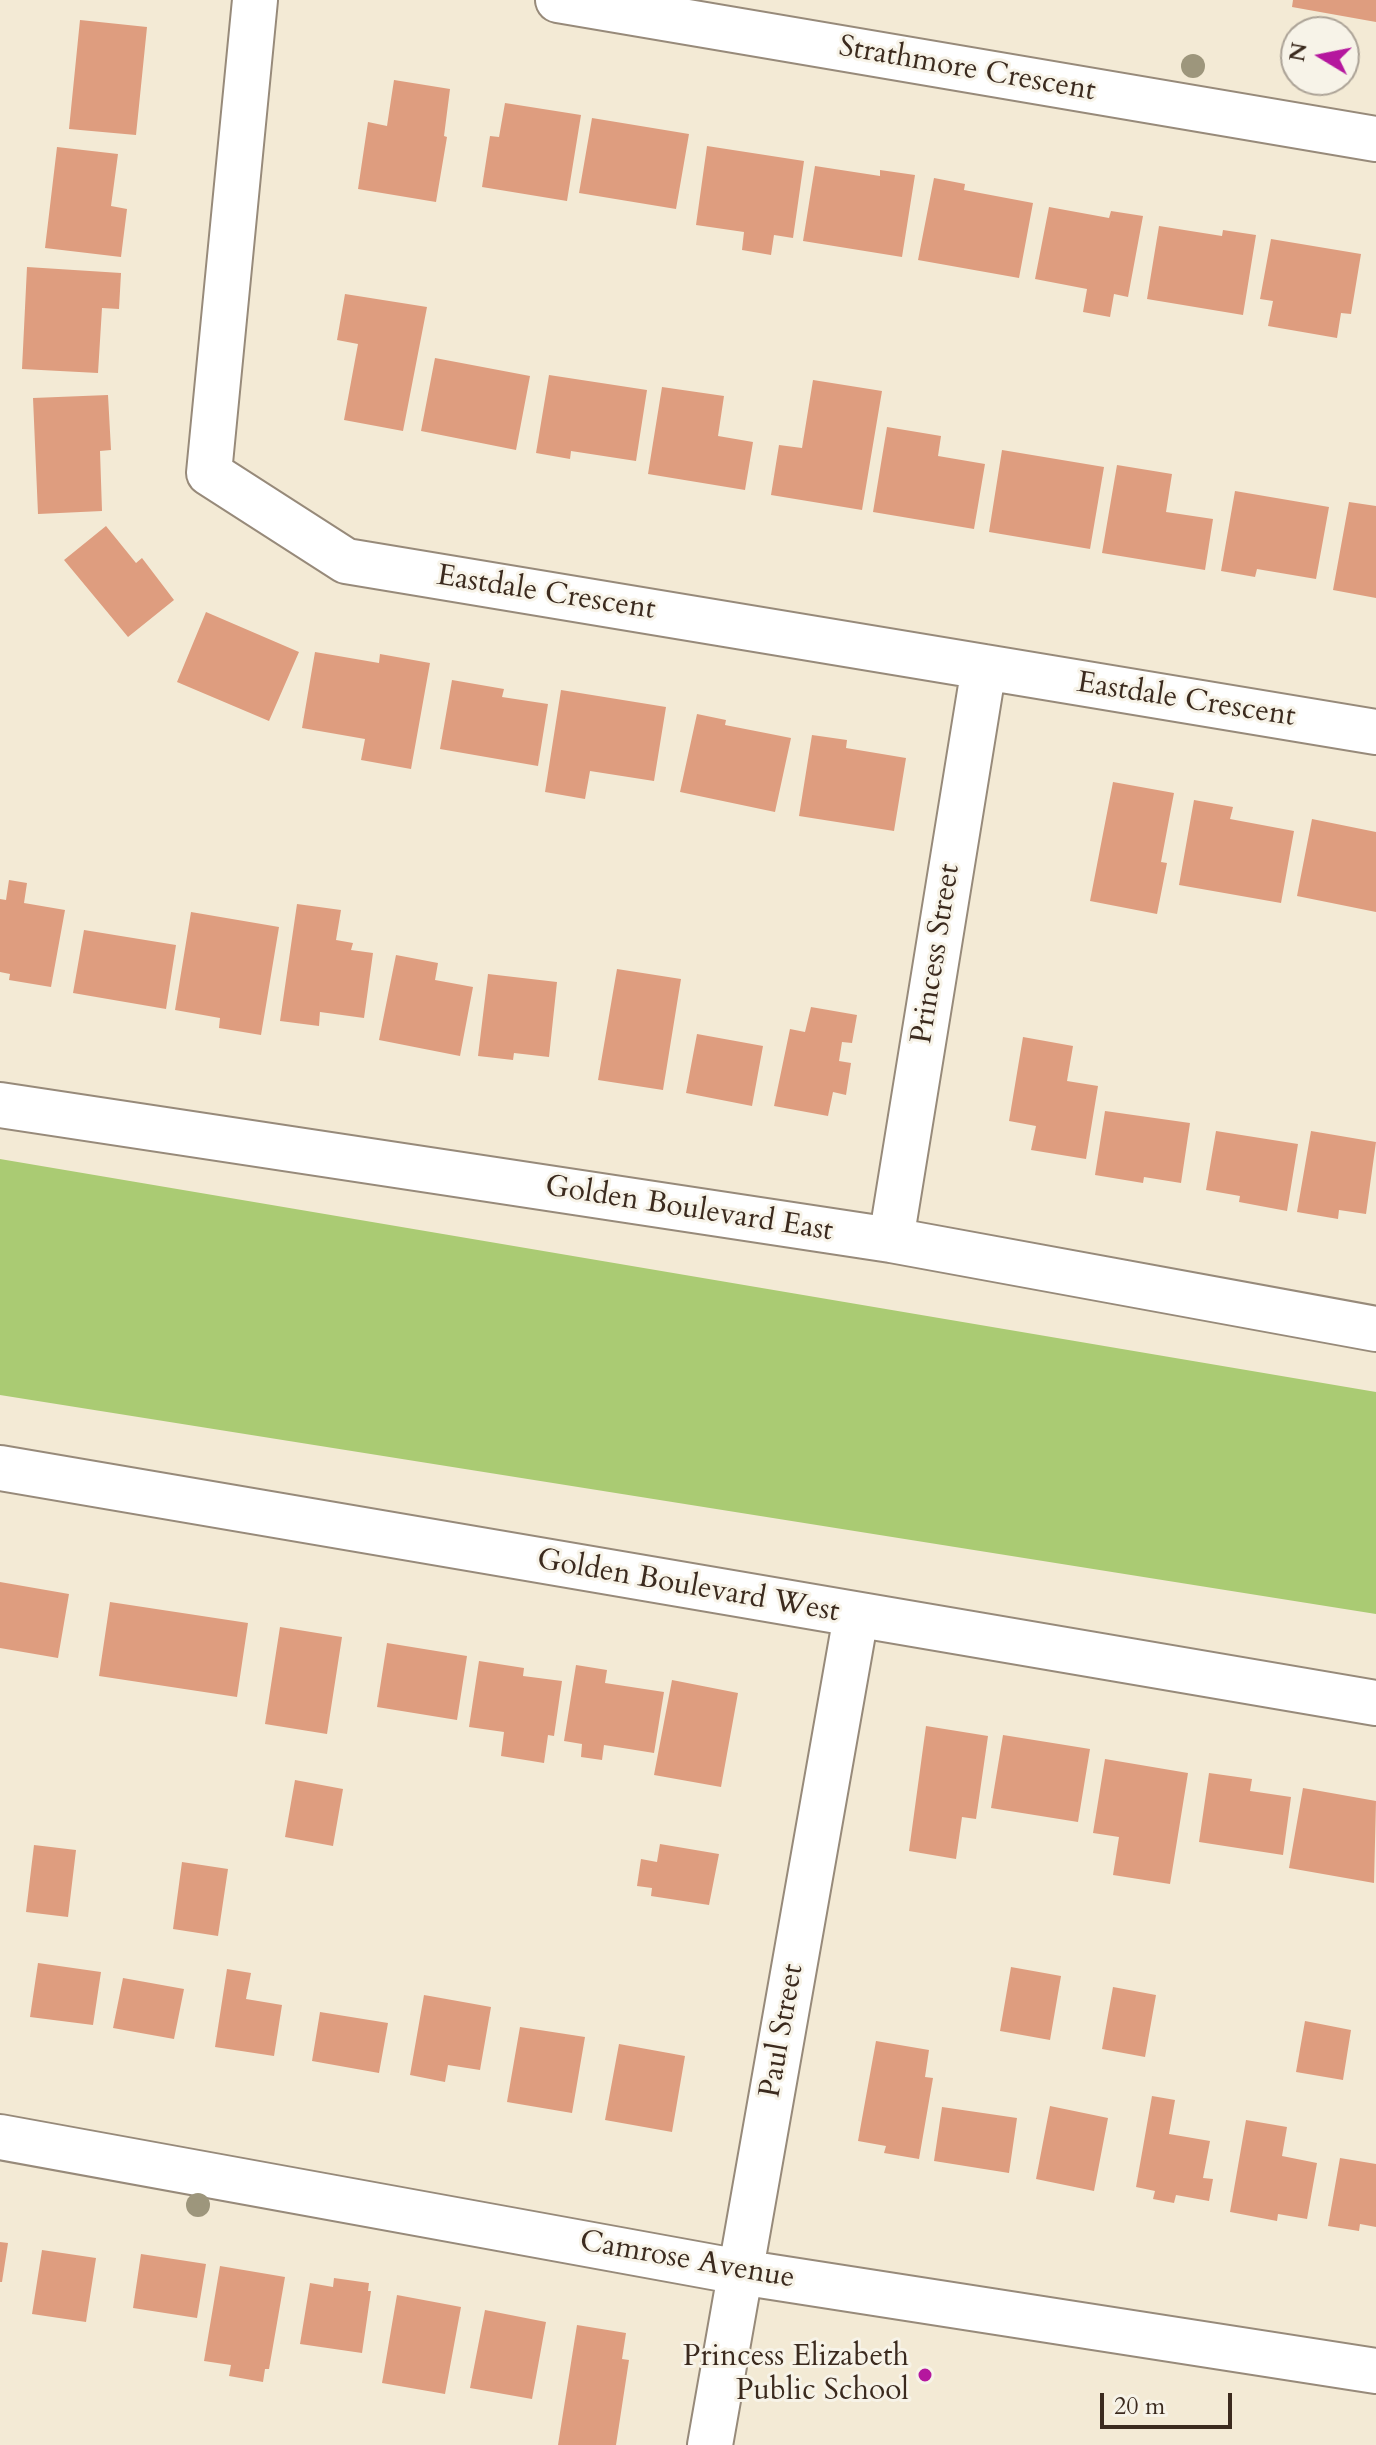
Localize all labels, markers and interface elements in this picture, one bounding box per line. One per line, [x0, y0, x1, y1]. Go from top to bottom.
north arrow [1280, 16, 1360, 96]
street label: Strathmore Crescent [836, 30, 1098, 110]
text: N [1282, 40, 1315, 64]
street label: Eastdale Crescent [434, 559, 658, 629]
street label: Eastdale Crescent [1074, 666, 1298, 736]
street label: Princess Street [905, 861, 969, 1047]
street label: Golden Boulevard East [543, 1169, 835, 1251]
street label: Golden Boulevard West [534, 1543, 842, 1631]
street label: Paul Street [754, 1961, 812, 2101]
street label: Camrose Avenue [577, 2224, 797, 2298]
place label: Princess Elizabeth Public School [683, 2340, 909, 2410]
marker: Princess Elizabeth Public School [916, 2366, 934, 2384]
scale bar [1104, 2377, 1236, 2427]
text: 20 m [1114, 2390, 1165, 2423]

